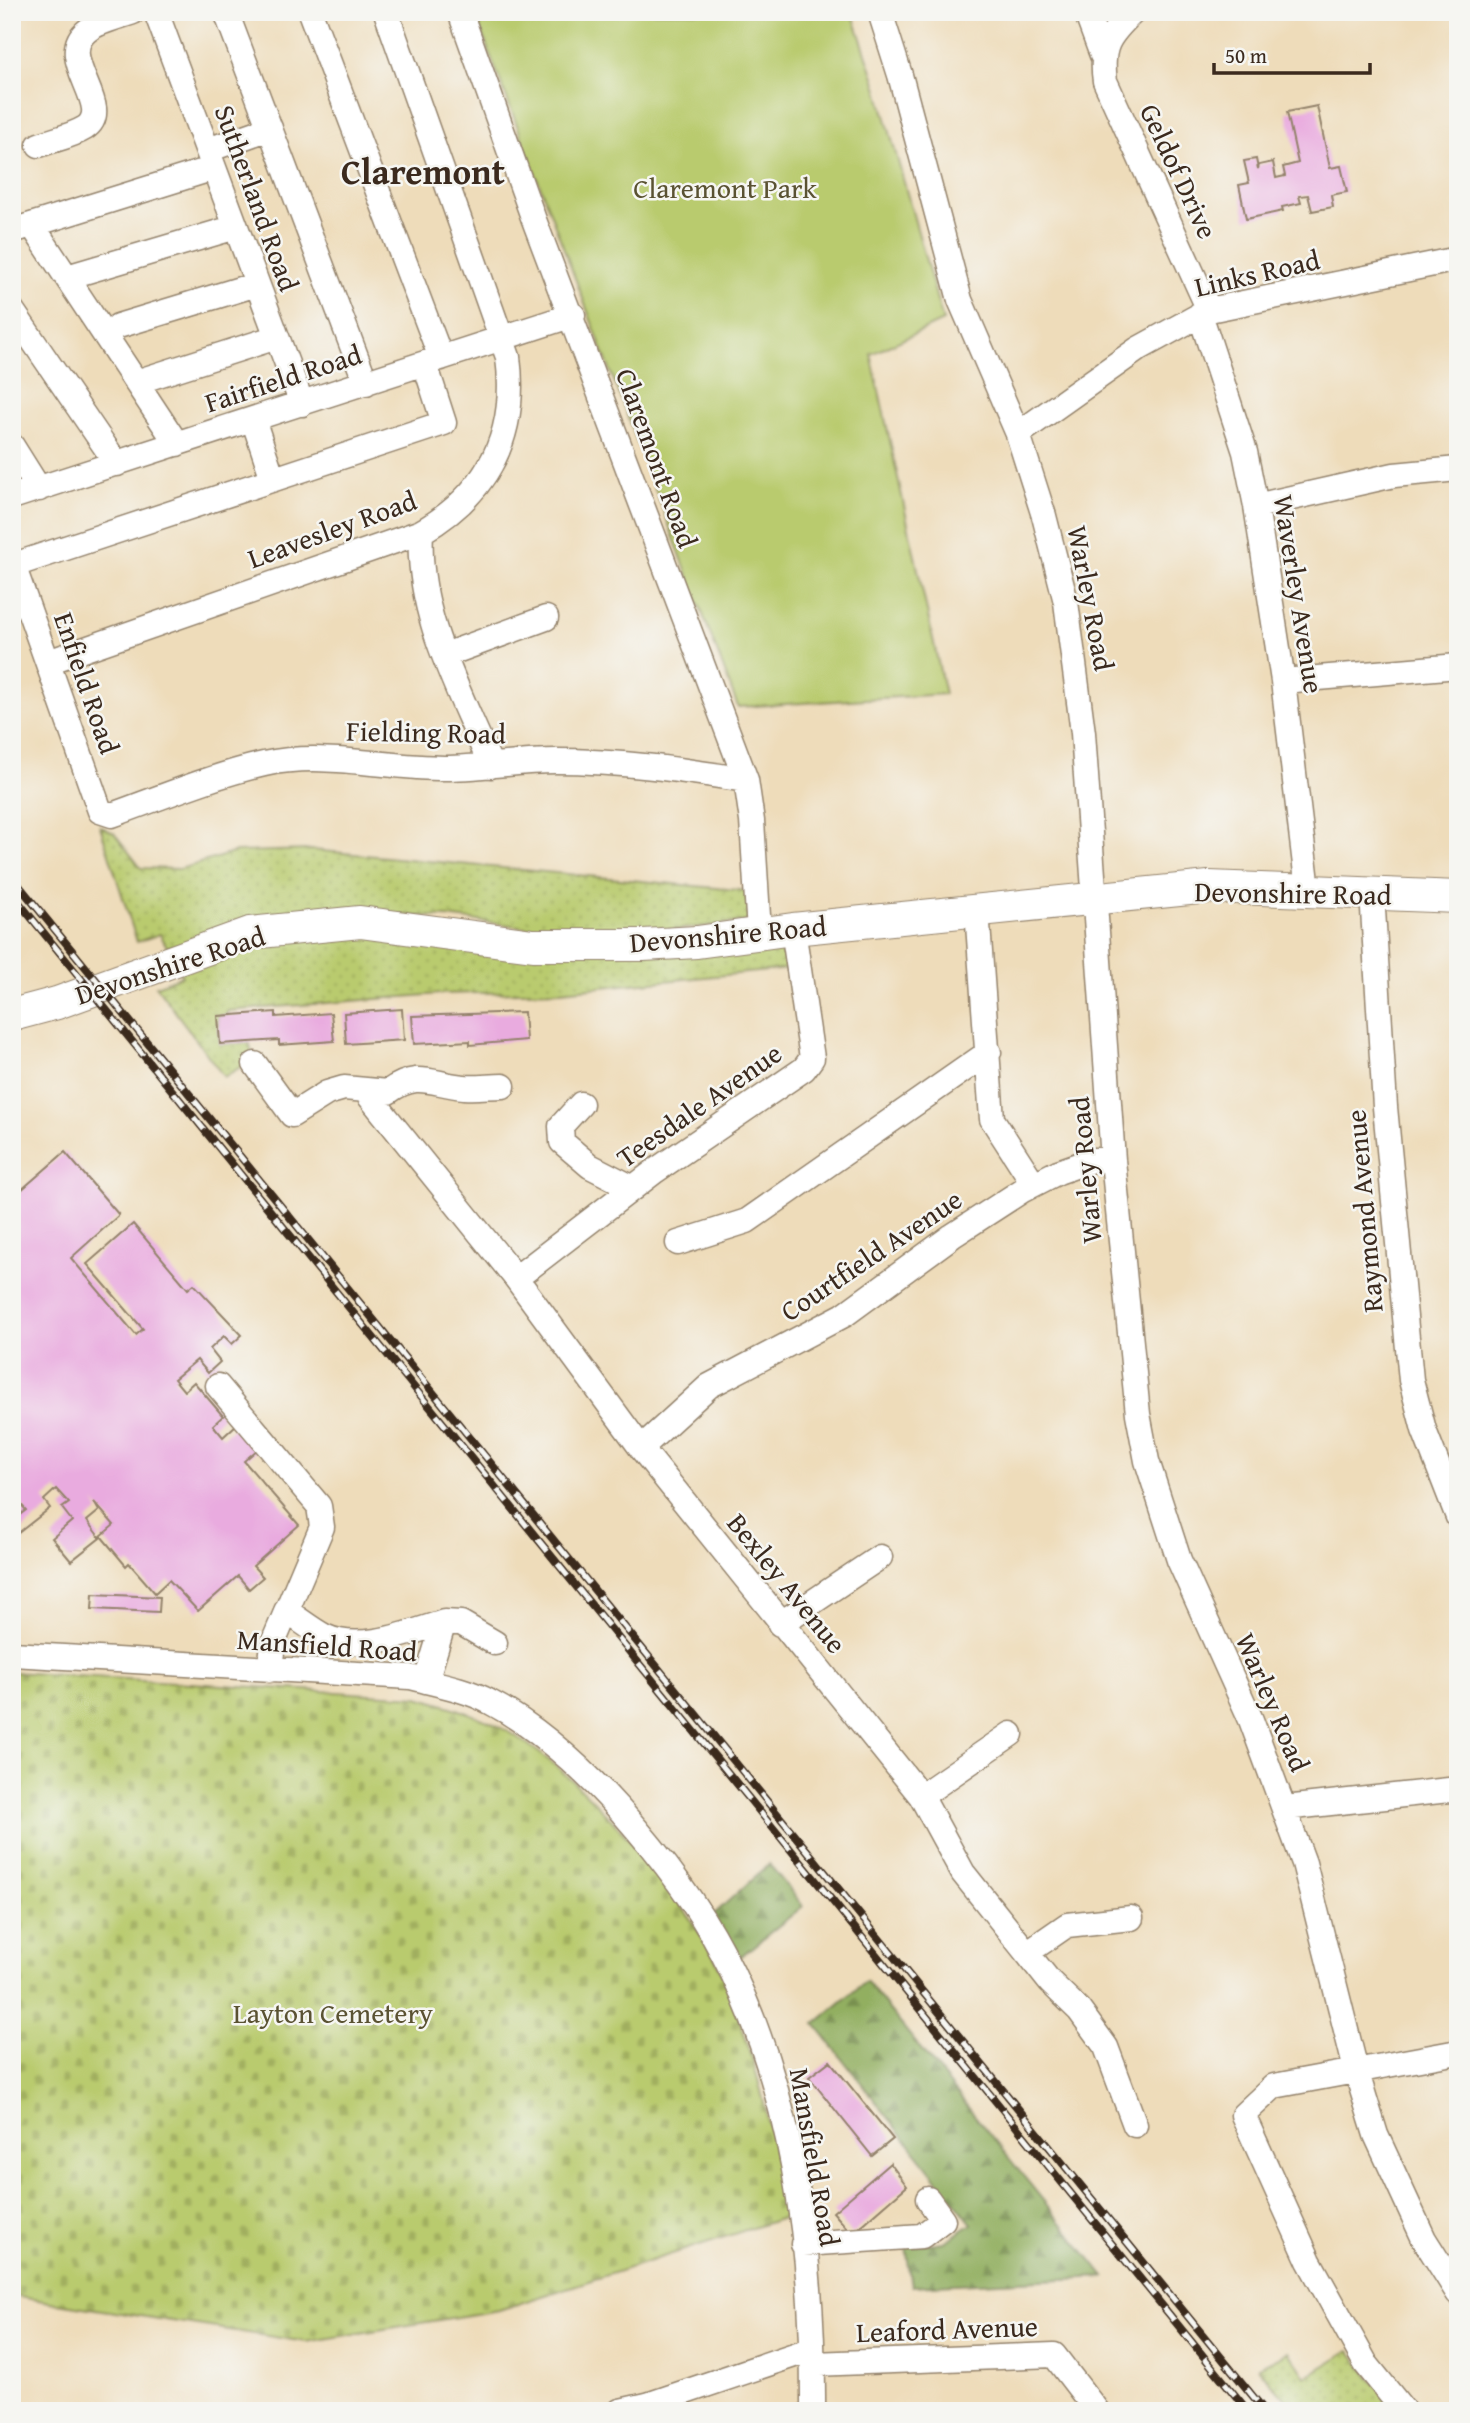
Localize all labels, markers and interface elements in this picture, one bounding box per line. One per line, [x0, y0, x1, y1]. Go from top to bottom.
scale bar [1214, 32, 1370, 76]
text: 50 m [1225, 40, 1267, 71]
street label: Geldof Drive [1130, 97, 1229, 245]
street label: Sutherland Road [205, 99, 310, 297]
district label: Claremont [341, 146, 505, 197]
park label: Claremont Park [633, 167, 818, 208]
street label: Links Road [1190, 238, 1324, 307]
street label: Fairfield Road [199, 333, 367, 422]
street label: Claremont Road [606, 362, 709, 553]
street label: Leavesley Road [242, 479, 422, 578]
street label: Waverley Avenue [1264, 492, 1335, 696]
street label: Warley Road [1057, 522, 1126, 674]
street label: Enfield Road [44, 606, 131, 759]
street label: Fielding Road [346, 710, 506, 753]
street label: Devonshire Road [1194, 870, 1392, 915]
street label: Devonshire Road [628, 904, 828, 963]
street label: Devonshire Road [70, 915, 270, 1014]
street label: Teesdale Avenue [608, 1032, 790, 1177]
street label: Warley Road [1058, 1095, 1111, 1245]
street label: Raymond Avenue [1334, 1108, 1393, 1314]
street label: Courtfield Avenue [772, 1179, 970, 1331]
street label: Bexley Avenue [718, 1504, 857, 1662]
street label: Mansfield Road [236, 1618, 419, 1671]
street label: Warley Road [1226, 1626, 1321, 1778]
park label: Layton Cemetery [233, 1992, 433, 2033]
street label: Mansfield Road [780, 2064, 851, 2249]
street label: Leaford Avenue [855, 2305, 1038, 2352]

